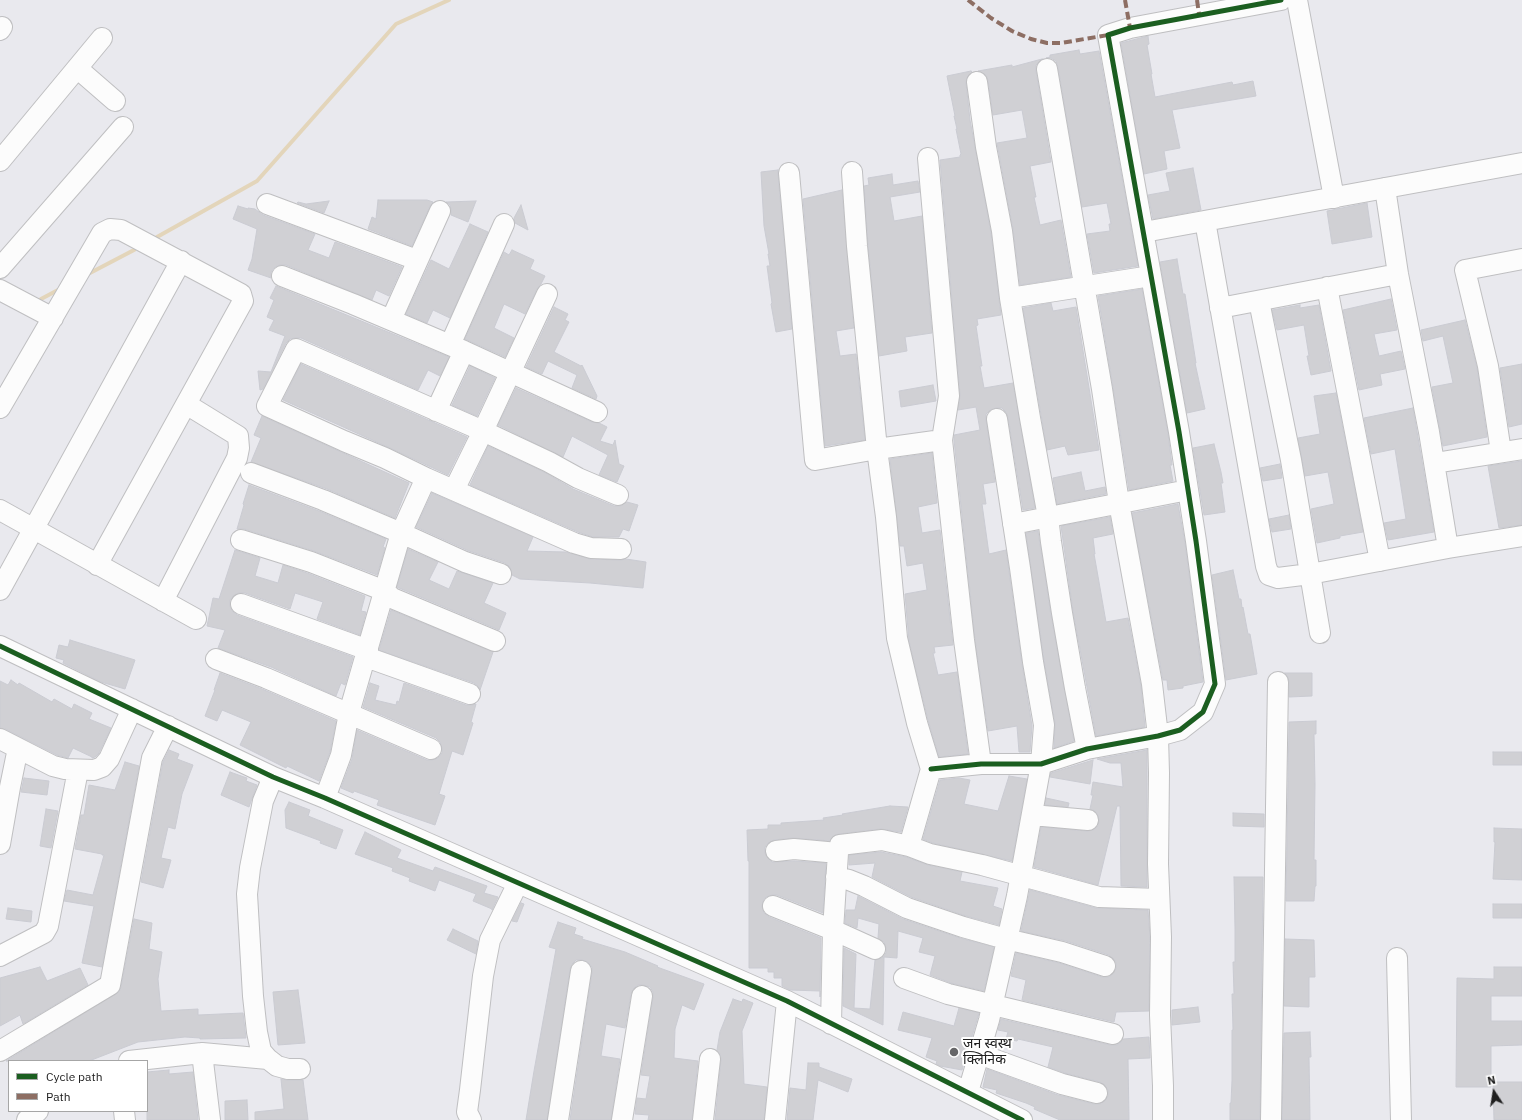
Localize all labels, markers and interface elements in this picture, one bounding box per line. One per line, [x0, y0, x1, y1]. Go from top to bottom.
place label: जन स्वस्थ क्लिनिक [963, 1036, 1012, 1068]
marker: जन स्वस्थ क्लिनिक [948, 1046, 960, 1058]
legend [8, 1060, 148, 1112]
text: Cycle path [46, 1069, 103, 1084]
north arrow [1474, 1072, 1514, 1112]
text: N [1486, 1073, 1497, 1088]
text: Path [46, 1089, 71, 1104]

